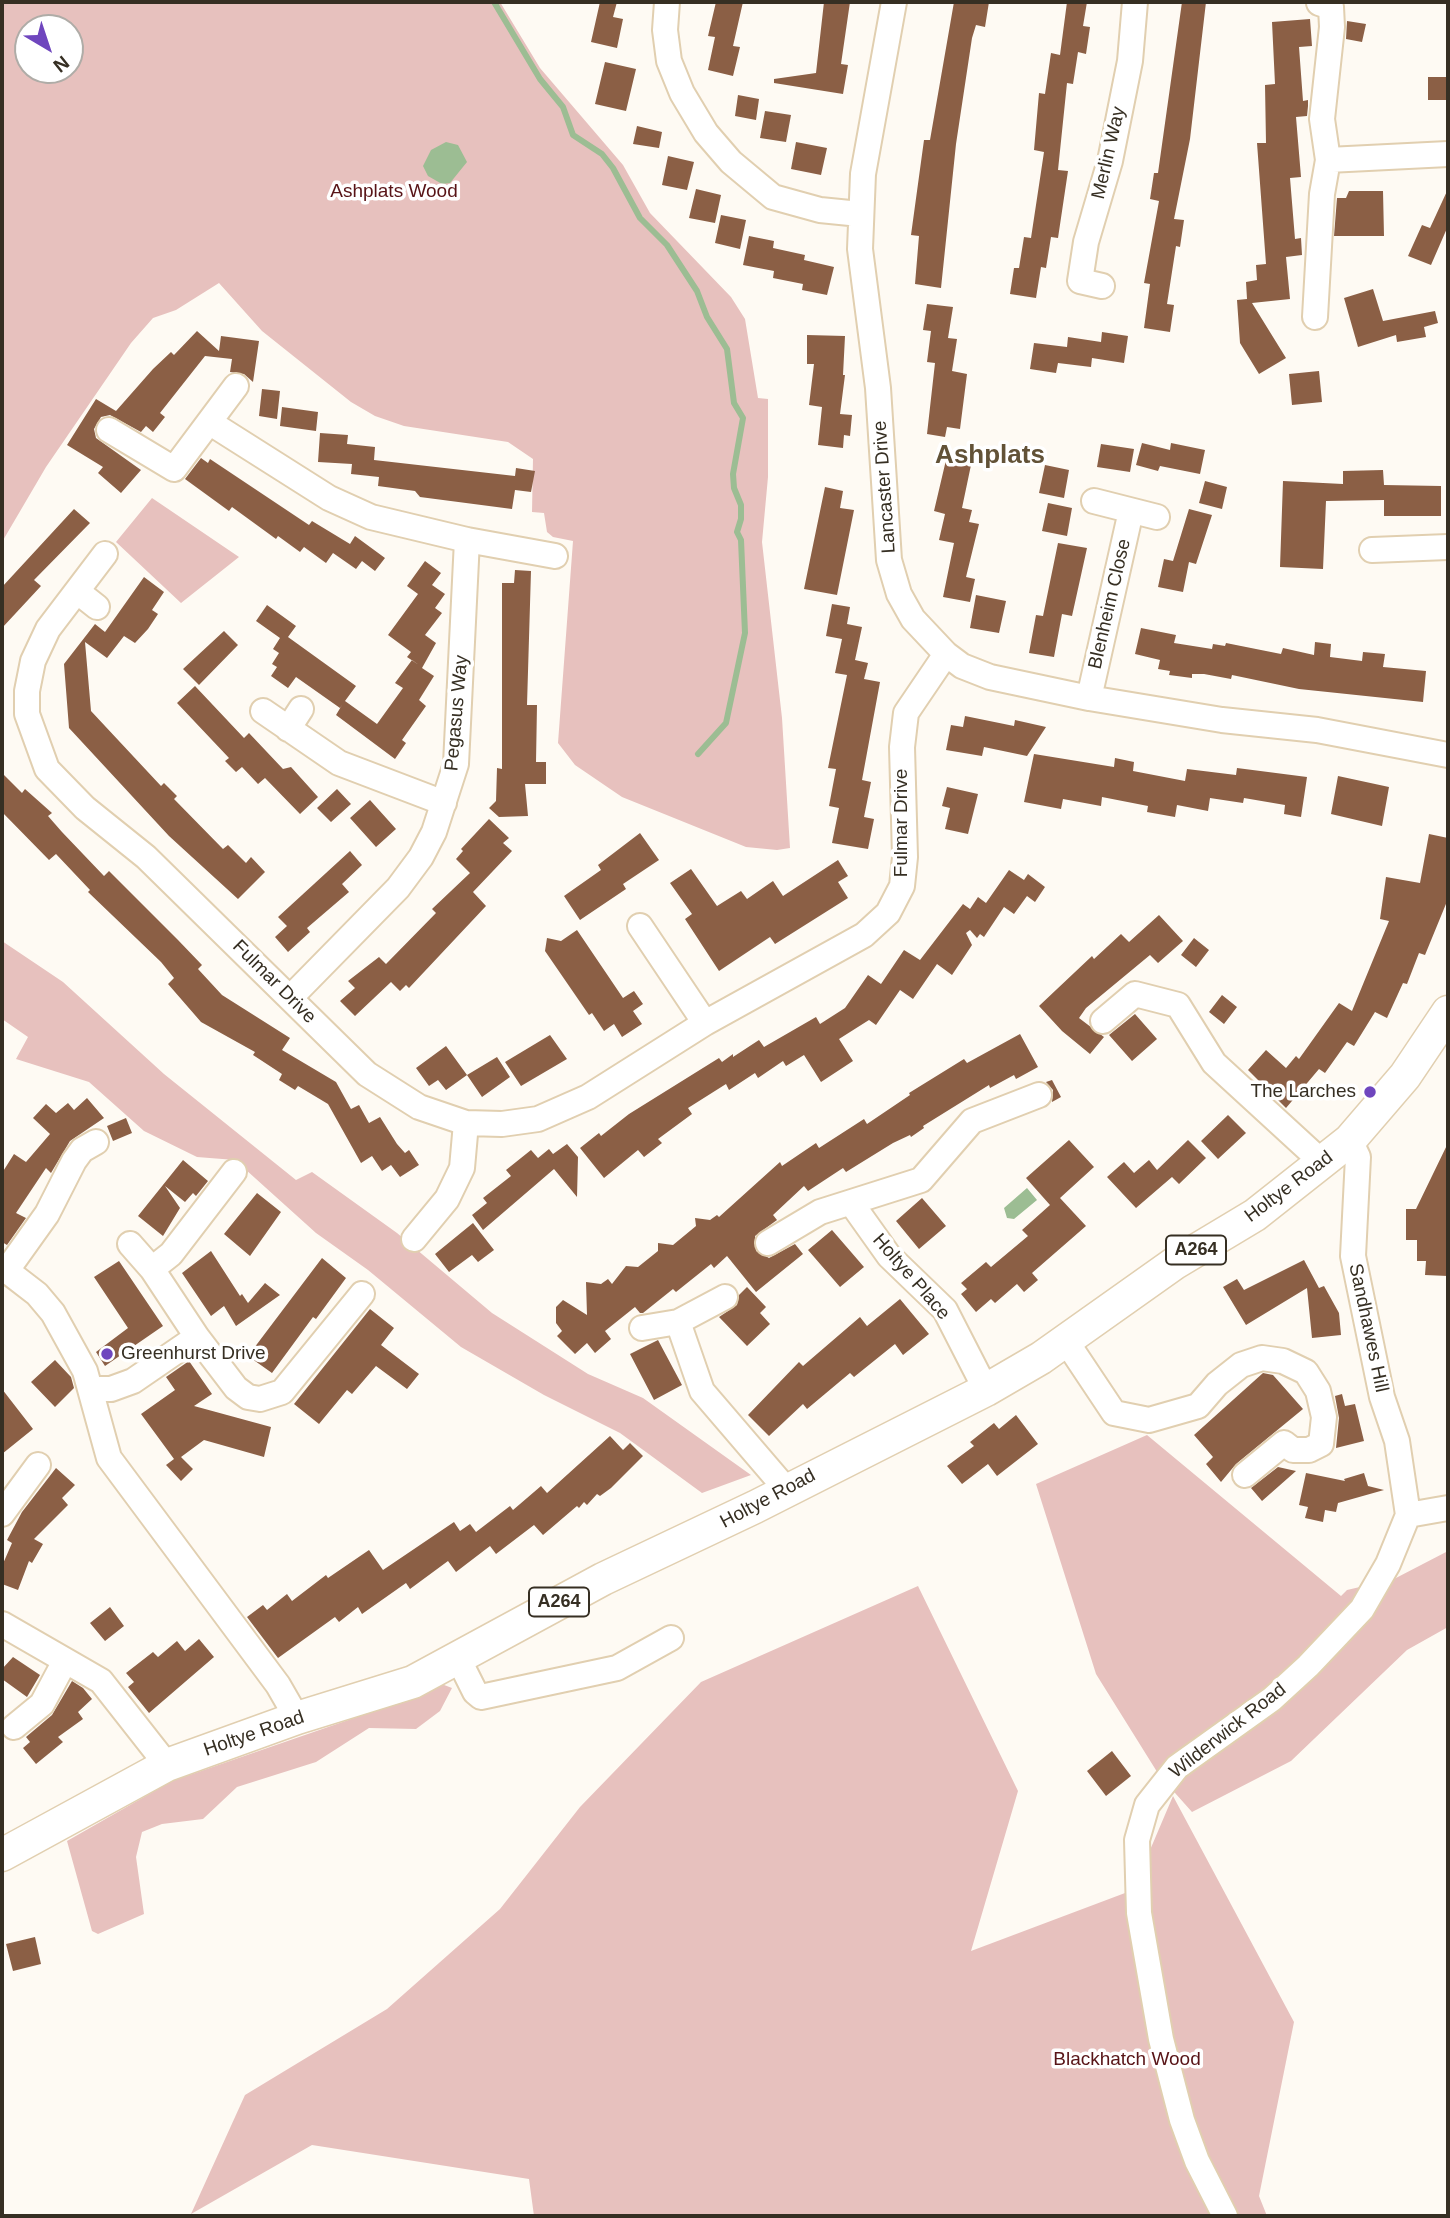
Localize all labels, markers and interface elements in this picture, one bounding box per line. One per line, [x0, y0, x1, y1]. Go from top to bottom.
north arrow [14, 14, 84, 84]
text: N [49, 52, 73, 77]
street label: Merlin Way [1087, 104, 1131, 202]
park label: Ashplats Wood [330, 181, 458, 203]
street label: Lancaster Drive [869, 420, 901, 554]
district label: Ashplats [935, 440, 1045, 472]
street label: Blenheim Close [1084, 537, 1136, 671]
street label: Pegasus Way [441, 654, 473, 772]
street label: Fulmar Drive [891, 769, 913, 877]
street label: Fulmar Drive [227, 935, 321, 1029]
place label: The Larches [1250, 1081, 1356, 1103]
marker: The Larches [1362, 1084, 1378, 1100]
street label: Holtye Road [1240, 1146, 1338, 1228]
street label: Holtye Place [867, 1229, 955, 1325]
road number: A264 [1166, 1236, 1226, 1265]
street label: Sandhawes Hill [1343, 1262, 1393, 1394]
place label: Greenhurst Drive [121, 1343, 266, 1365]
marker: Greenhurst Drive [99, 1346, 115, 1362]
street label: Holtye Road [716, 1464, 820, 1534]
road number: A264 [529, 1588, 589, 1616]
street label: Wilderwick Road [1165, 1678, 1291, 1784]
street label: Holtye Road [201, 1706, 307, 1762]
park label: Blackhatch Wood [1053, 2049, 1201, 2071]

